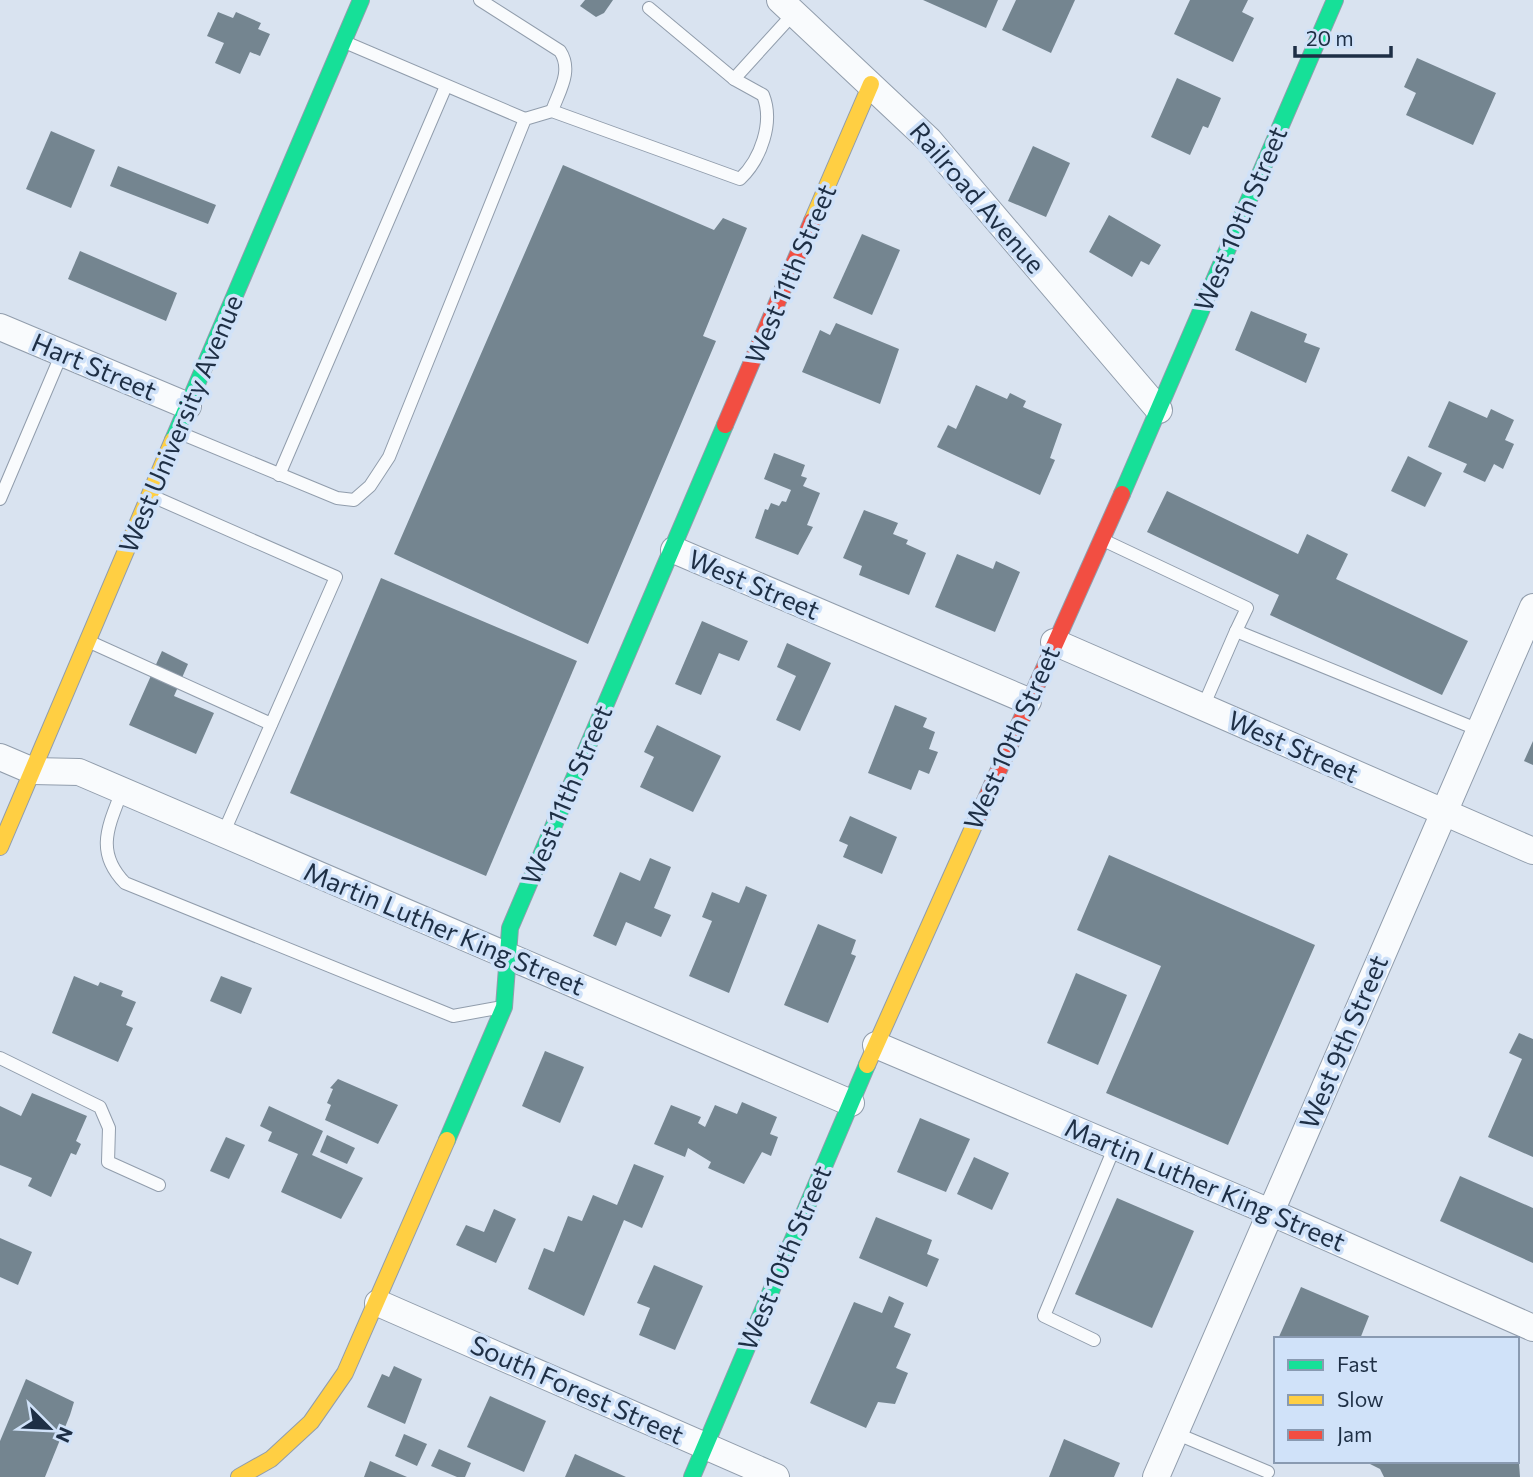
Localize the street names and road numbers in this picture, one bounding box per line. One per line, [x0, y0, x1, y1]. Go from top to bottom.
street label: Railroad Avenue [904, 115, 1052, 279]
street label: West 10th Street [1187, 121, 1293, 316]
street label: West 11th Street [738, 179, 841, 368]
street label: West University Avenue [111, 290, 248, 557]
street label: Hart Street [27, 325, 162, 406]
street label: West Street [684, 542, 825, 625]
street label: West 10th Street [956, 641, 1065, 834]
street label: West 11th Street [514, 700, 617, 889]
street label: West Street [1224, 703, 1364, 788]
street label: Martin Luther King Street [300, 854, 589, 1001]
street label: West 9th Street [1292, 950, 1393, 1133]
street label: Martin Luther King Street [1061, 1110, 1350, 1257]
street label: West 10th Street [731, 1160, 837, 1355]
street label: South Forest Street [466, 1328, 689, 1450]

